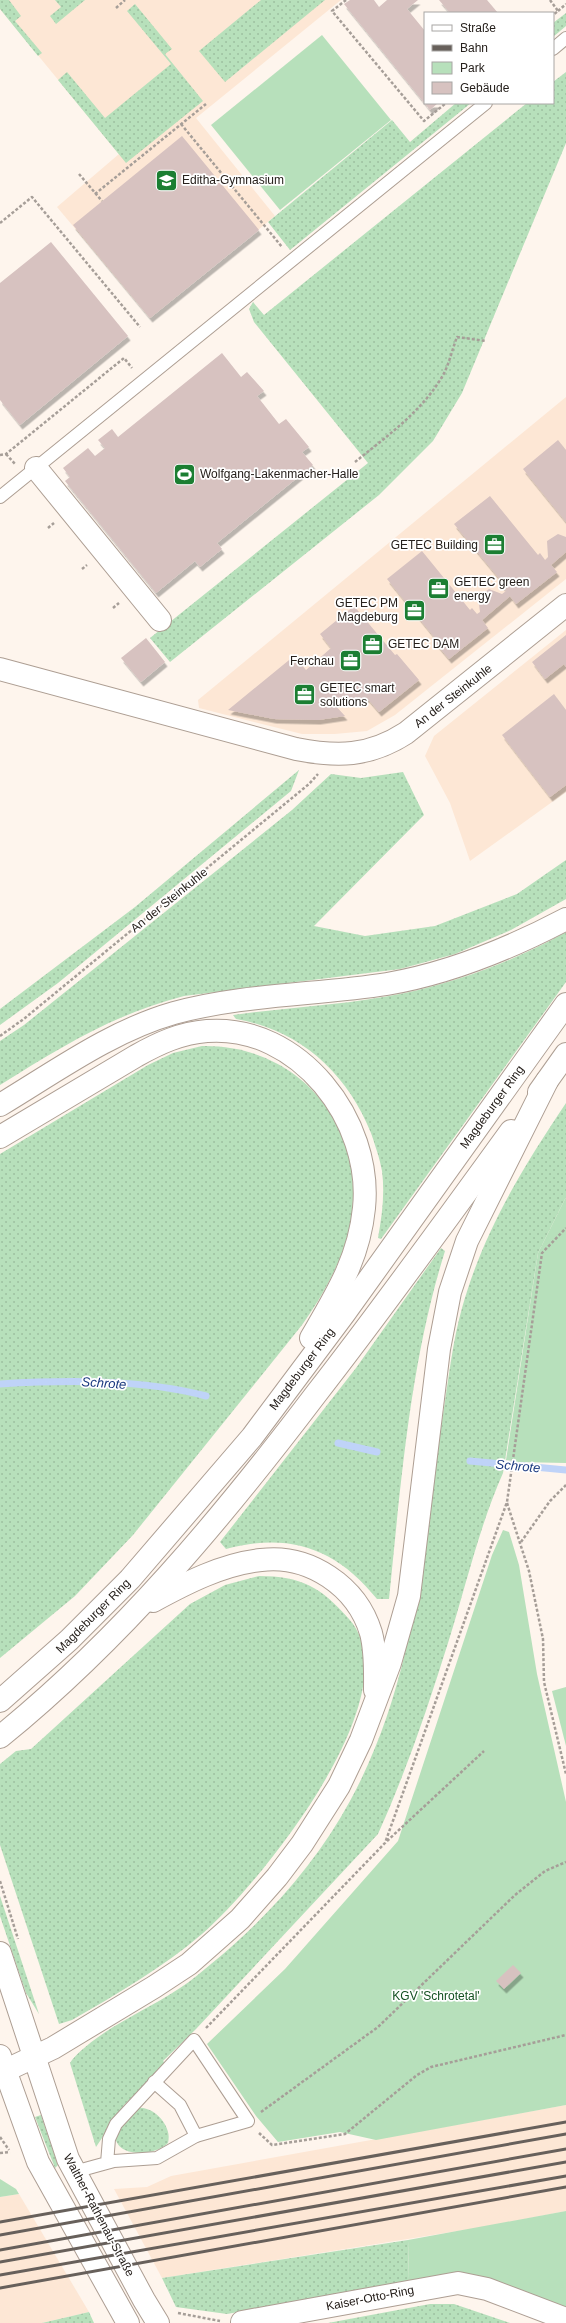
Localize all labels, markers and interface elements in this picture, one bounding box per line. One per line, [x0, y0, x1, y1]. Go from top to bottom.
legend [424, 12, 554, 104]
text: Straße [460, 21, 496, 35]
text: Bahn [460, 41, 488, 55]
text: Park [460, 61, 486, 75]
text: Gebäude [460, 81, 510, 95]
school or university icon: Editha-Gymnasium [154, 167, 180, 193]
place label: Editha-Gymnasium [182, 173, 284, 187]
sports icon: Wolfgang-Lakenmacher-Halle [172, 461, 198, 487]
place label: Wolfgang-Lakenmacher-Halle [200, 467, 359, 481]
office icon: GETEC Building [481, 532, 507, 558]
place label: GETEC Building [391, 538, 478, 552]
place label: GETEC green energy [454, 575, 529, 603]
office icon: GETEC green energy [426, 576, 452, 602]
place label: GETEC PM Magdeburg [335, 596, 398, 624]
office icon: GETEC PM Magdeburg [401, 597, 427, 623]
office icon: GETEC DAM [360, 631, 386, 657]
place label: GETEC DAM [388, 637, 459, 651]
office icon: Ferchau [337, 648, 363, 674]
place label: Ferchau [290, 654, 334, 668]
street label: An der Steinkuhle [411, 661, 495, 731]
place label: GETEC smart solutions [320, 681, 395, 709]
office icon: GETEC smart solutions [291, 682, 317, 708]
street label: An der Steinkuhle [128, 865, 210, 935]
street label: Magdeburger Ring [457, 1063, 527, 1151]
street label: Magdeburger Ring [266, 1325, 338, 1413]
water label: Schrote [81, 1374, 127, 1392]
water label: Schrote [495, 1457, 541, 1475]
street label: Magdeburger Ring [53, 1576, 133, 1656]
park label: KGV 'Schrotetal' [392, 1989, 480, 2003]
street label: Walther-Rathenau-Straße [61, 2151, 137, 2279]
street label: Kaiser-Otto-Ring [325, 2283, 415, 2313]

